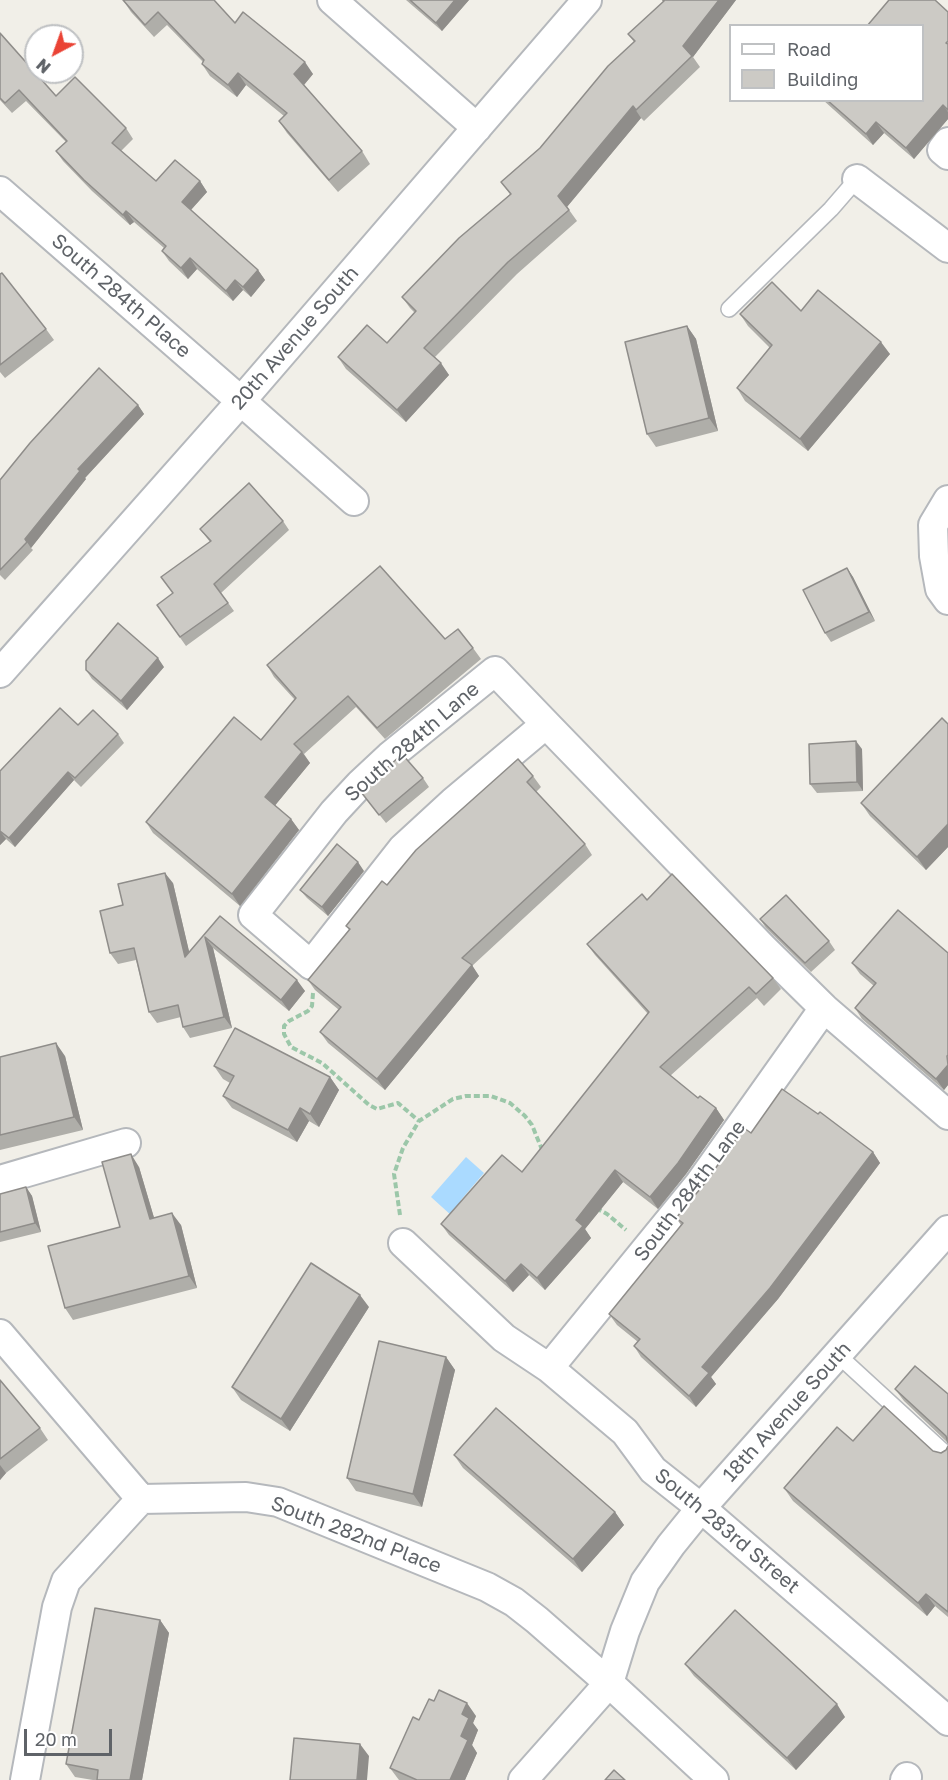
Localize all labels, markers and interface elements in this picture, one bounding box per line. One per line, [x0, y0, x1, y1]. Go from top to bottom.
north arrow [24, 24, 84, 84]
legend [729, 24, 924, 102]
text: Road [787, 38, 831, 60]
text: N [32, 55, 55, 78]
text: Building [787, 68, 858, 90]
street label: South 284th Place [46, 229, 196, 363]
street label: 20th Avenue South [226, 261, 364, 415]
street label: South 284th Lane [340, 677, 484, 807]
street label: South 284th Lane [629, 1116, 751, 1266]
street label: 18th Avenue South [718, 1337, 856, 1487]
street label: South 283rd Street [650, 1463, 804, 1599]
street label: South 282nd Place [267, 1491, 445, 1579]
scale bar [27, 1717, 116, 1755]
text: 20 m [35, 1728, 77, 1750]

